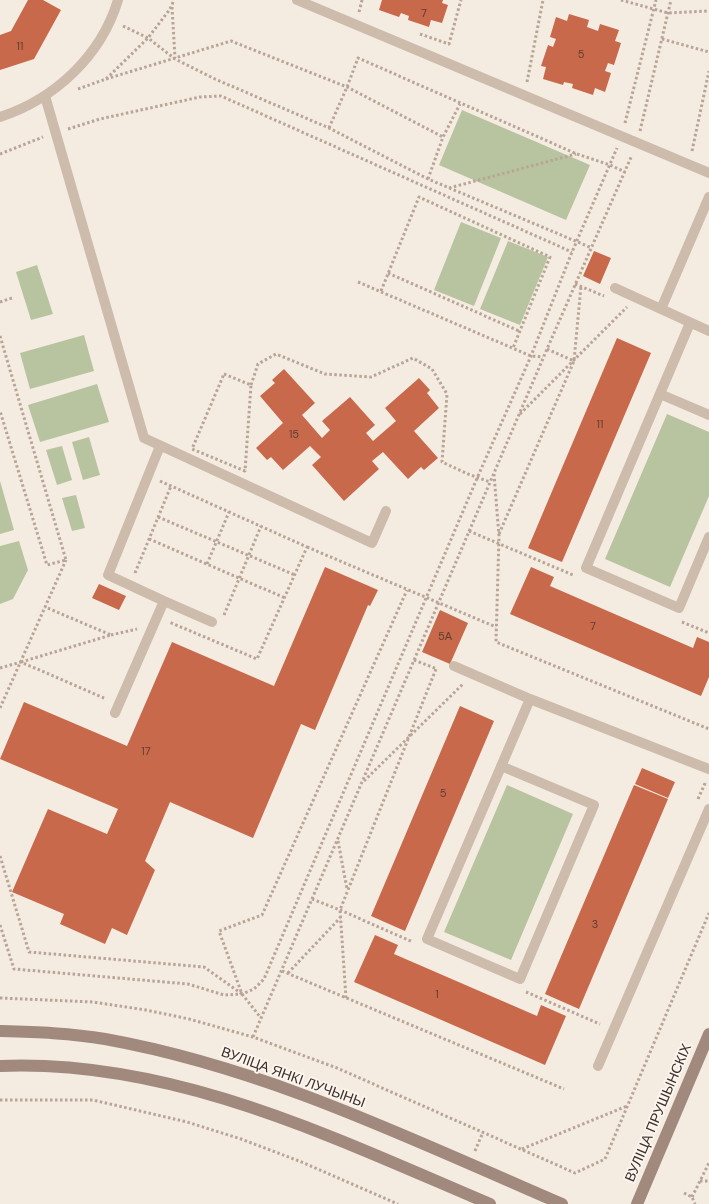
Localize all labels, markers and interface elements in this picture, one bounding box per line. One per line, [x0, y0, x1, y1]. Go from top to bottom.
house number: 7 [421, 7, 427, 21]
house number: 11 [17, 40, 23, 54]
house number: 5 [578, 48, 584, 62]
house number: 11 [597, 418, 603, 432]
house number: 15 [289, 428, 299, 442]
house number: 7 [590, 620, 596, 634]
house number: 5А [438, 630, 452, 644]
house number: 17 [141, 745, 151, 759]
house number: 5 [440, 787, 446, 801]
house number: 3 [592, 918, 598, 932]
house number: 1 [435, 988, 439, 1002]
street label: ВУЛІЦА ПРУШЫНСКІХ [622, 1041, 696, 1185]
street label: ВУЛІЦА ЯНКІ ЛУЧЫНЫ [219, 1044, 367, 1112]

